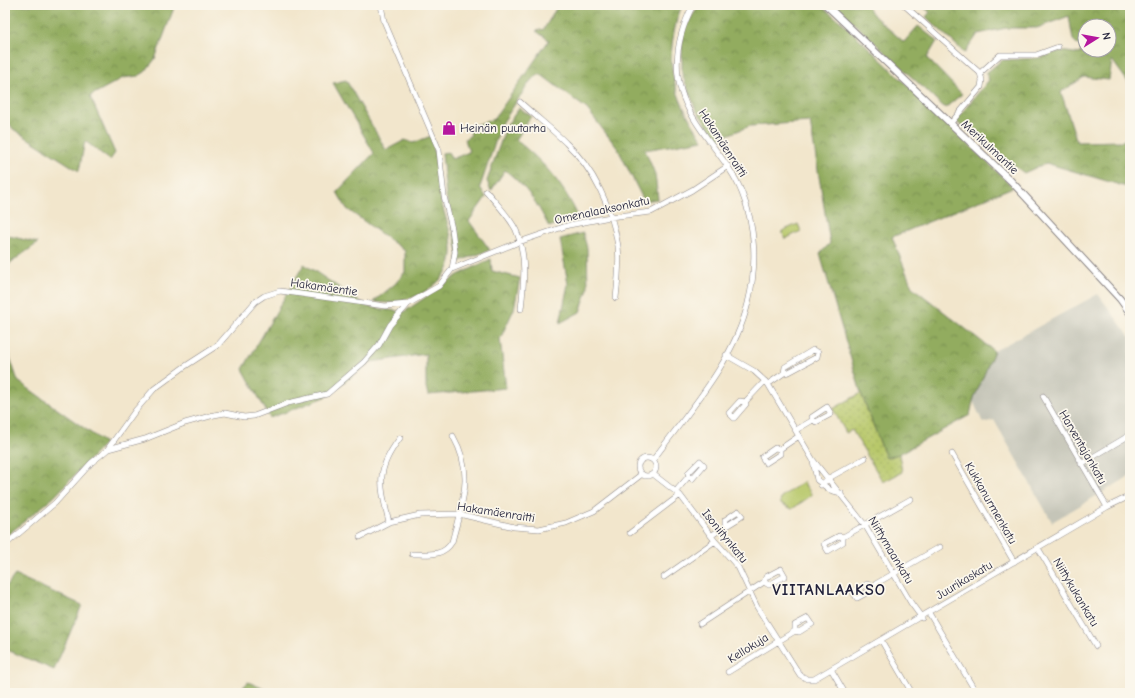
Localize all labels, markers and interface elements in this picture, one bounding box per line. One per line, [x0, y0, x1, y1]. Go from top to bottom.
north arrow [1077, 18, 1117, 58]
text: N [1099, 31, 1113, 41]
street label: Hakamäenraitti [696, 106, 750, 180]
street label: Merikulmantie [959, 117, 1021, 177]
shop icon: Heinän puutarha [441, 120, 457, 136]
place label: Heinän puutarha [460, 121, 546, 135]
street label: Omenalaaksonkatu [553, 193, 651, 227]
street label: Hakamäentie [290, 275, 358, 299]
street label: Harventajankatu [1056, 407, 1110, 487]
street label: Kukkanurmenkatu [962, 460, 1020, 546]
street label: Hakamäenraitti [456, 499, 536, 525]
street label: Isoniitynkatu [699, 506, 751, 566]
street label: Niittymaankatu [865, 514, 917, 586]
street label: Niittykukankatu [1050, 555, 1102, 629]
street label: Juurikaskatu [933, 558, 995, 602]
district label: VIITANLAAKSO [772, 581, 886, 599]
street label: Kellokuja [725, 630, 771, 666]

